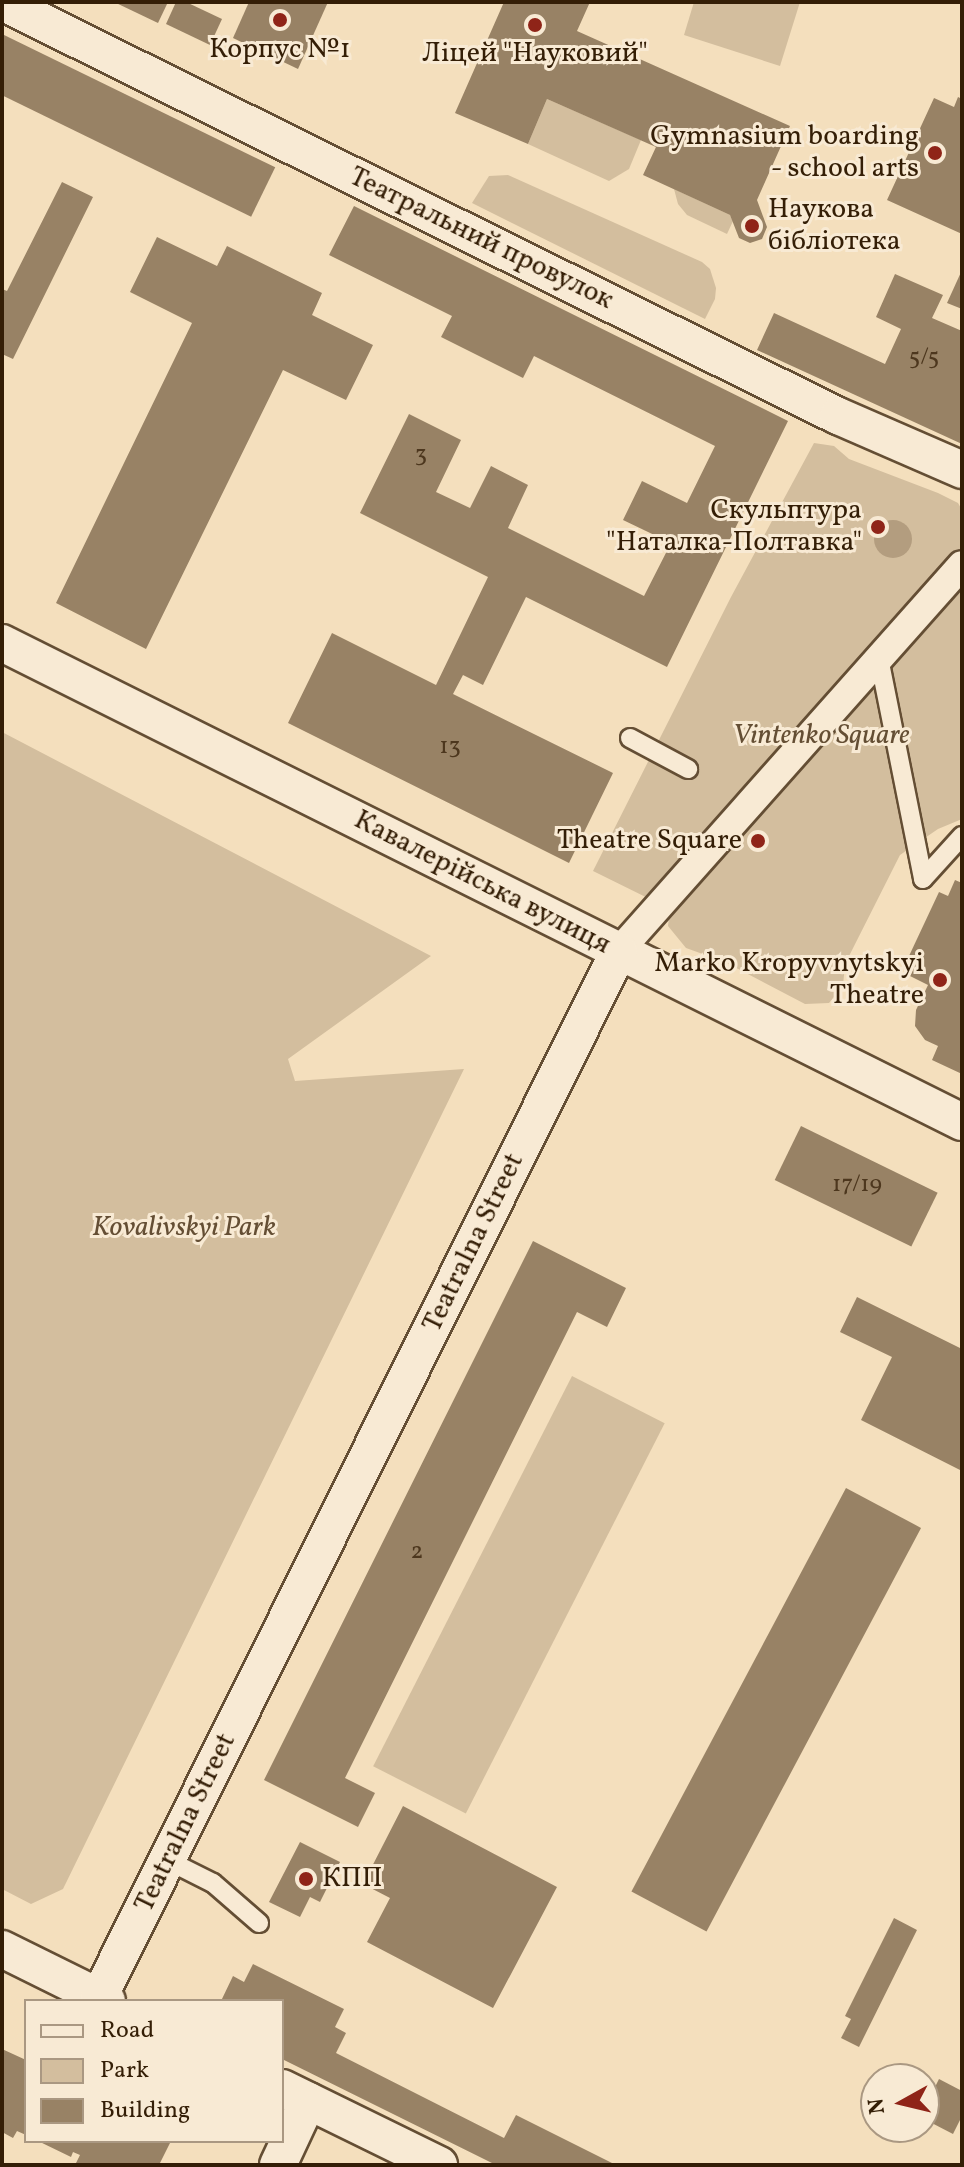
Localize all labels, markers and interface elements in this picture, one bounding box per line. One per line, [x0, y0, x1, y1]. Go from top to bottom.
marker: Корпус №1 [271, 11, 289, 29]
marker: Ліцей "Науковий" [526, 16, 544, 34]
place label: Корпус №1 [209, 33, 351, 67]
place label: Ліцей "Науковий" [422, 37, 648, 71]
place label: Gymnasium boarding - school arts [650, 120, 919, 186]
marker: Gymnasium boarding - school arts [926, 144, 944, 162]
street label: Театральний провулок [343, 160, 619, 318]
place label: Наукова бібліотека [768, 193, 901, 259]
marker: Наукова бібліотека [743, 217, 761, 235]
house number: 5/5 [909, 345, 939, 373]
house number: 3 [415, 442, 427, 470]
place label: Скульптура "Наталка-Полтавка" [606, 494, 862, 560]
marker: Скульптура "Наталка-Полтавка" [869, 518, 887, 536]
park label: Vintenko Square [733, 719, 909, 753]
house number: 13 [439, 734, 461, 762]
street label: Кавалерійська вулиця [348, 804, 616, 962]
place label: Theatre Square [557, 824, 742, 858]
marker: Theatre Square [749, 832, 767, 850]
place label: Marko Kropyvnytskyi Theatre [654, 947, 924, 1013]
marker: Marko Kropyvnytskyi Theatre [931, 971, 949, 989]
street label: Teatralna Street [416, 1148, 532, 1338]
house number: 17/19 [832, 1172, 882, 1200]
park label: Kovalivskyi Park [92, 1211, 276, 1245]
house number: 2 [411, 1539, 423, 1567]
street label: Teatralna Street [128, 1728, 244, 1918]
place label: КПП [322, 1862, 383, 1896]
marker: КПП [297, 1870, 315, 1888]
legend [24, 1999, 284, 2143]
text: Road [100, 2014, 154, 2048]
text: Park [100, 2054, 149, 2088]
north arrow [860, 2063, 940, 2143]
text: Building [100, 2094, 190, 2128]
text: N [861, 2096, 894, 2116]

